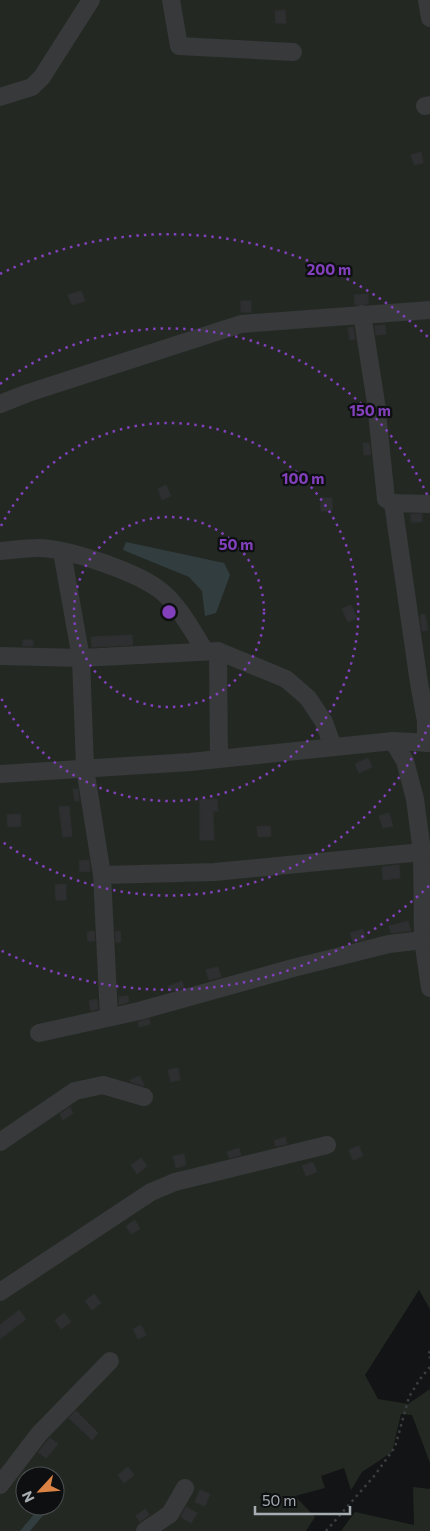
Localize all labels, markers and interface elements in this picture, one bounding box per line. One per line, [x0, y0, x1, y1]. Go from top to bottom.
text: 200 m [307, 260, 351, 278]
text: 150 m [349, 401, 391, 419]
text: 100 m [282, 469, 324, 487]
text: 50 m [219, 535, 253, 553]
centre of rings [160, 603, 178, 621]
north arrow [15, 1466, 65, 1516]
scale bar [255, 1484, 350, 1516]
text: N [18, 1488, 38, 1505]
text: 50 m [262, 1491, 296, 1509]

